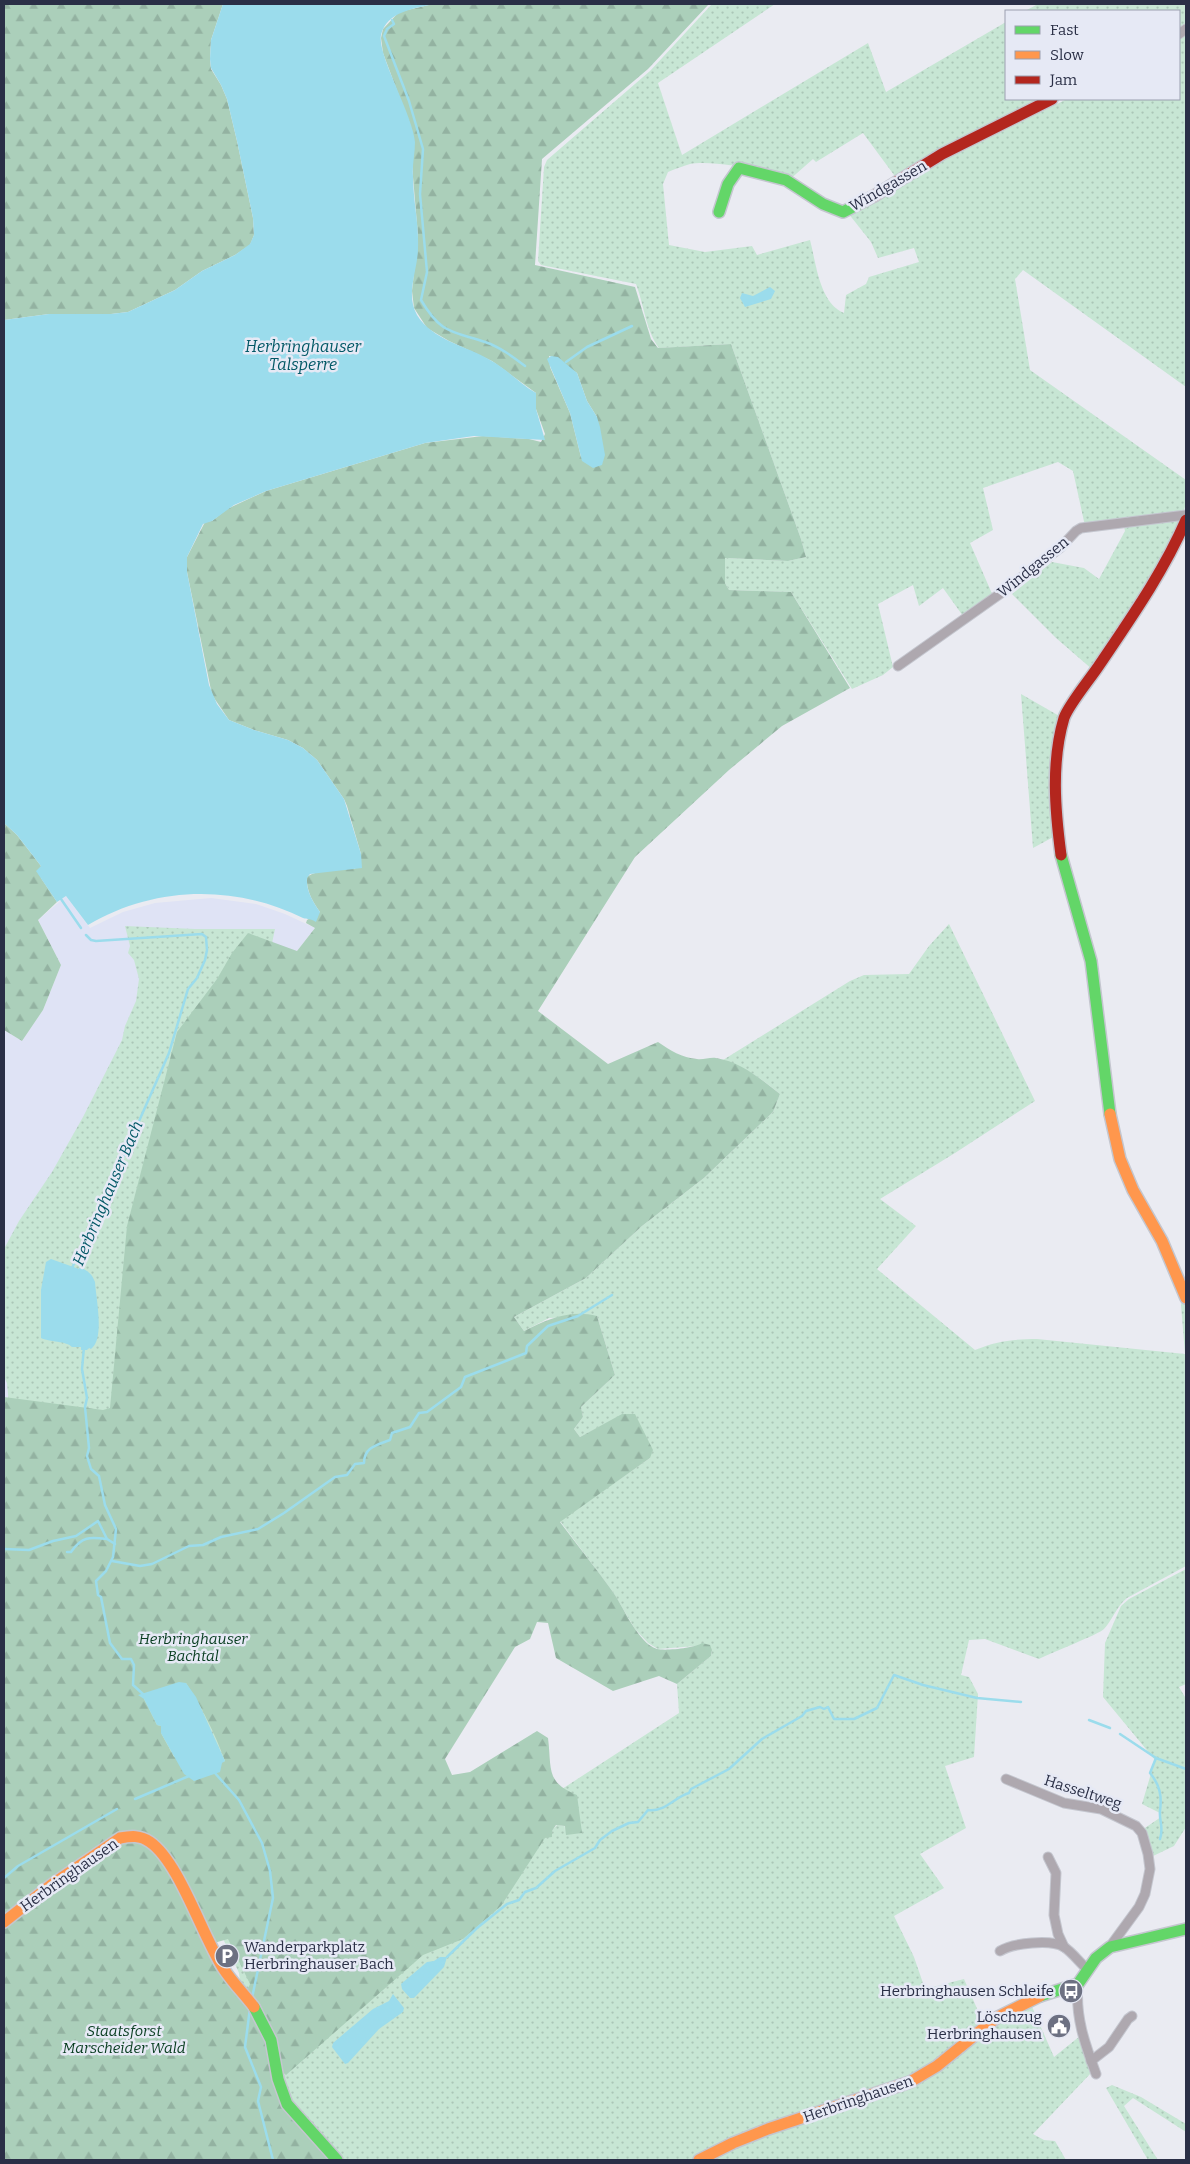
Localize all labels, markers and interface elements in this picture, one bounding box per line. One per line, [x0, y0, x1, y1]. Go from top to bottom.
legend [1005, 10, 1180, 100]
text: Fast [1050, 21, 1079, 39]
text: Slow [1050, 46, 1085, 64]
text: Jam [1049, 71, 1078, 89]
street label: Windgassen [846, 156, 930, 215]
water label: Herbringhauser Talsperre [245, 337, 363, 374]
street label: Windgassen [994, 533, 1072, 601]
water label: Herbringhauser Bach [68, 1118, 147, 1268]
park label: Herbringhauser Bachtal [139, 1630, 248, 1665]
street label: Hasseltweg [1042, 1771, 1124, 1813]
street label: Herbringhausen [17, 1834, 122, 1915]
place label: Wanderparkplatz Herbringhauser Bach [244, 1938, 394, 1973]
parking icon: Wanderparkplatz Herbringhauser Bach [214, 1943, 240, 1969]
bus stop icon: Herbringhausen Schleife [1058, 1978, 1084, 2004]
place label: Herbringhausen Schleife [880, 1982, 1054, 2000]
place label: Löschzug Herbringhausen [927, 2008, 1042, 2043]
public building icon: Löschzug Herbringhausen [1046, 2013, 1072, 2039]
park label: Staatsforst Marscheider Wald [62, 2022, 186, 2057]
street label: Herbringhausen [801, 2072, 916, 2126]

